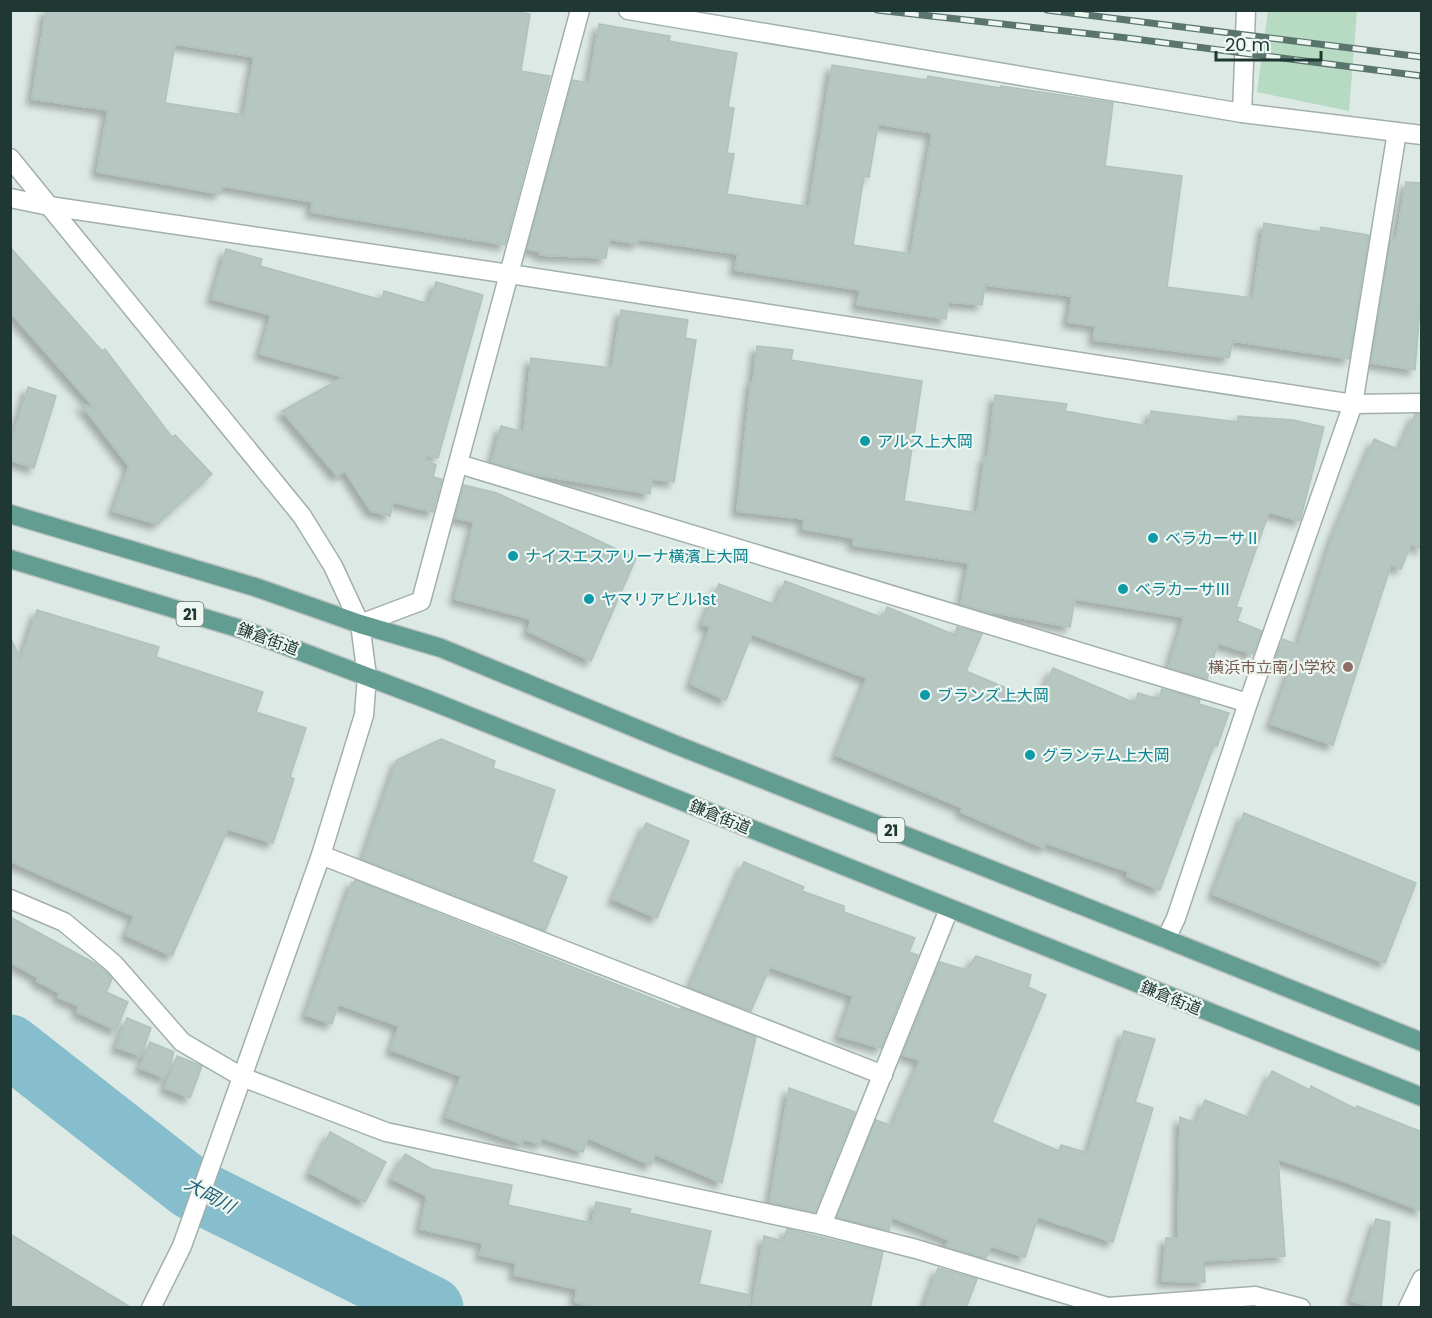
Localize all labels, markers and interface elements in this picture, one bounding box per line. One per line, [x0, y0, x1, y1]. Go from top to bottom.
scale bar [1216, 24, 1321, 62]
text: 20 m [1225, 32, 1270, 57]
place label: アルス上大岡 [877, 430, 973, 453]
marker: アルス上大岡 [858, 434, 872, 448]
place label: ベラカーサⅡ [1165, 527, 1261, 550]
marker: ベラカーサⅡ [1146, 531, 1160, 545]
place label: ナイスエスアリーナ横濱上大岡 [525, 545, 749, 568]
marker: ナイスエスアリーナ横濱上大岡 [506, 549, 520, 563]
place label: ベラカーサⅢ [1135, 578, 1231, 601]
marker: ベラカーサⅢ [1116, 582, 1130, 596]
place label: ヤマリアビル1st [601, 588, 716, 611]
marker: ヤマリアビル1st [582, 592, 596, 606]
road number: 21 [176, 602, 204, 626]
street label: 鎌倉街道 [234, 617, 302, 661]
place label: 横浜市立南小学校 [1208, 656, 1336, 679]
marker: 横浜市立南小学校 [1341, 660, 1355, 674]
place label: ブランズ上大岡 [937, 684, 1049, 707]
marker: ブランズ上大岡 [918, 688, 932, 702]
place label: グランテム上大岡 [1042, 744, 1170, 767]
marker: グランテム上大岡 [1023, 748, 1037, 762]
street label: 鎌倉街道 [686, 794, 754, 840]
road number: 21 [878, 818, 904, 842]
street label: 鎌倉街道 [1137, 975, 1205, 1021]
water label: 大岡川 [180, 1171, 241, 1220]

